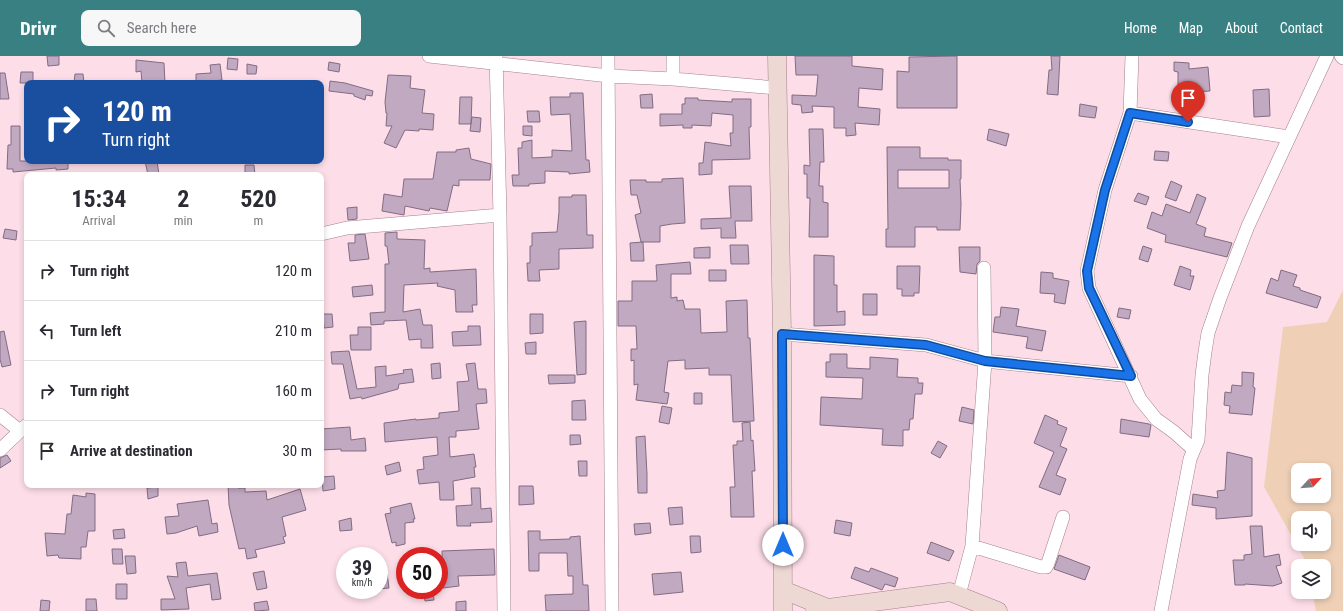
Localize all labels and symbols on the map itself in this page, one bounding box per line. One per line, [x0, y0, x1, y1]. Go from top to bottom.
pin [1171, 81, 1205, 122]
north arrow [1291, 463, 1331, 503]
position arrow [762, 524, 804, 566]
speed limit sign: 50 [396, 547, 448, 599]

